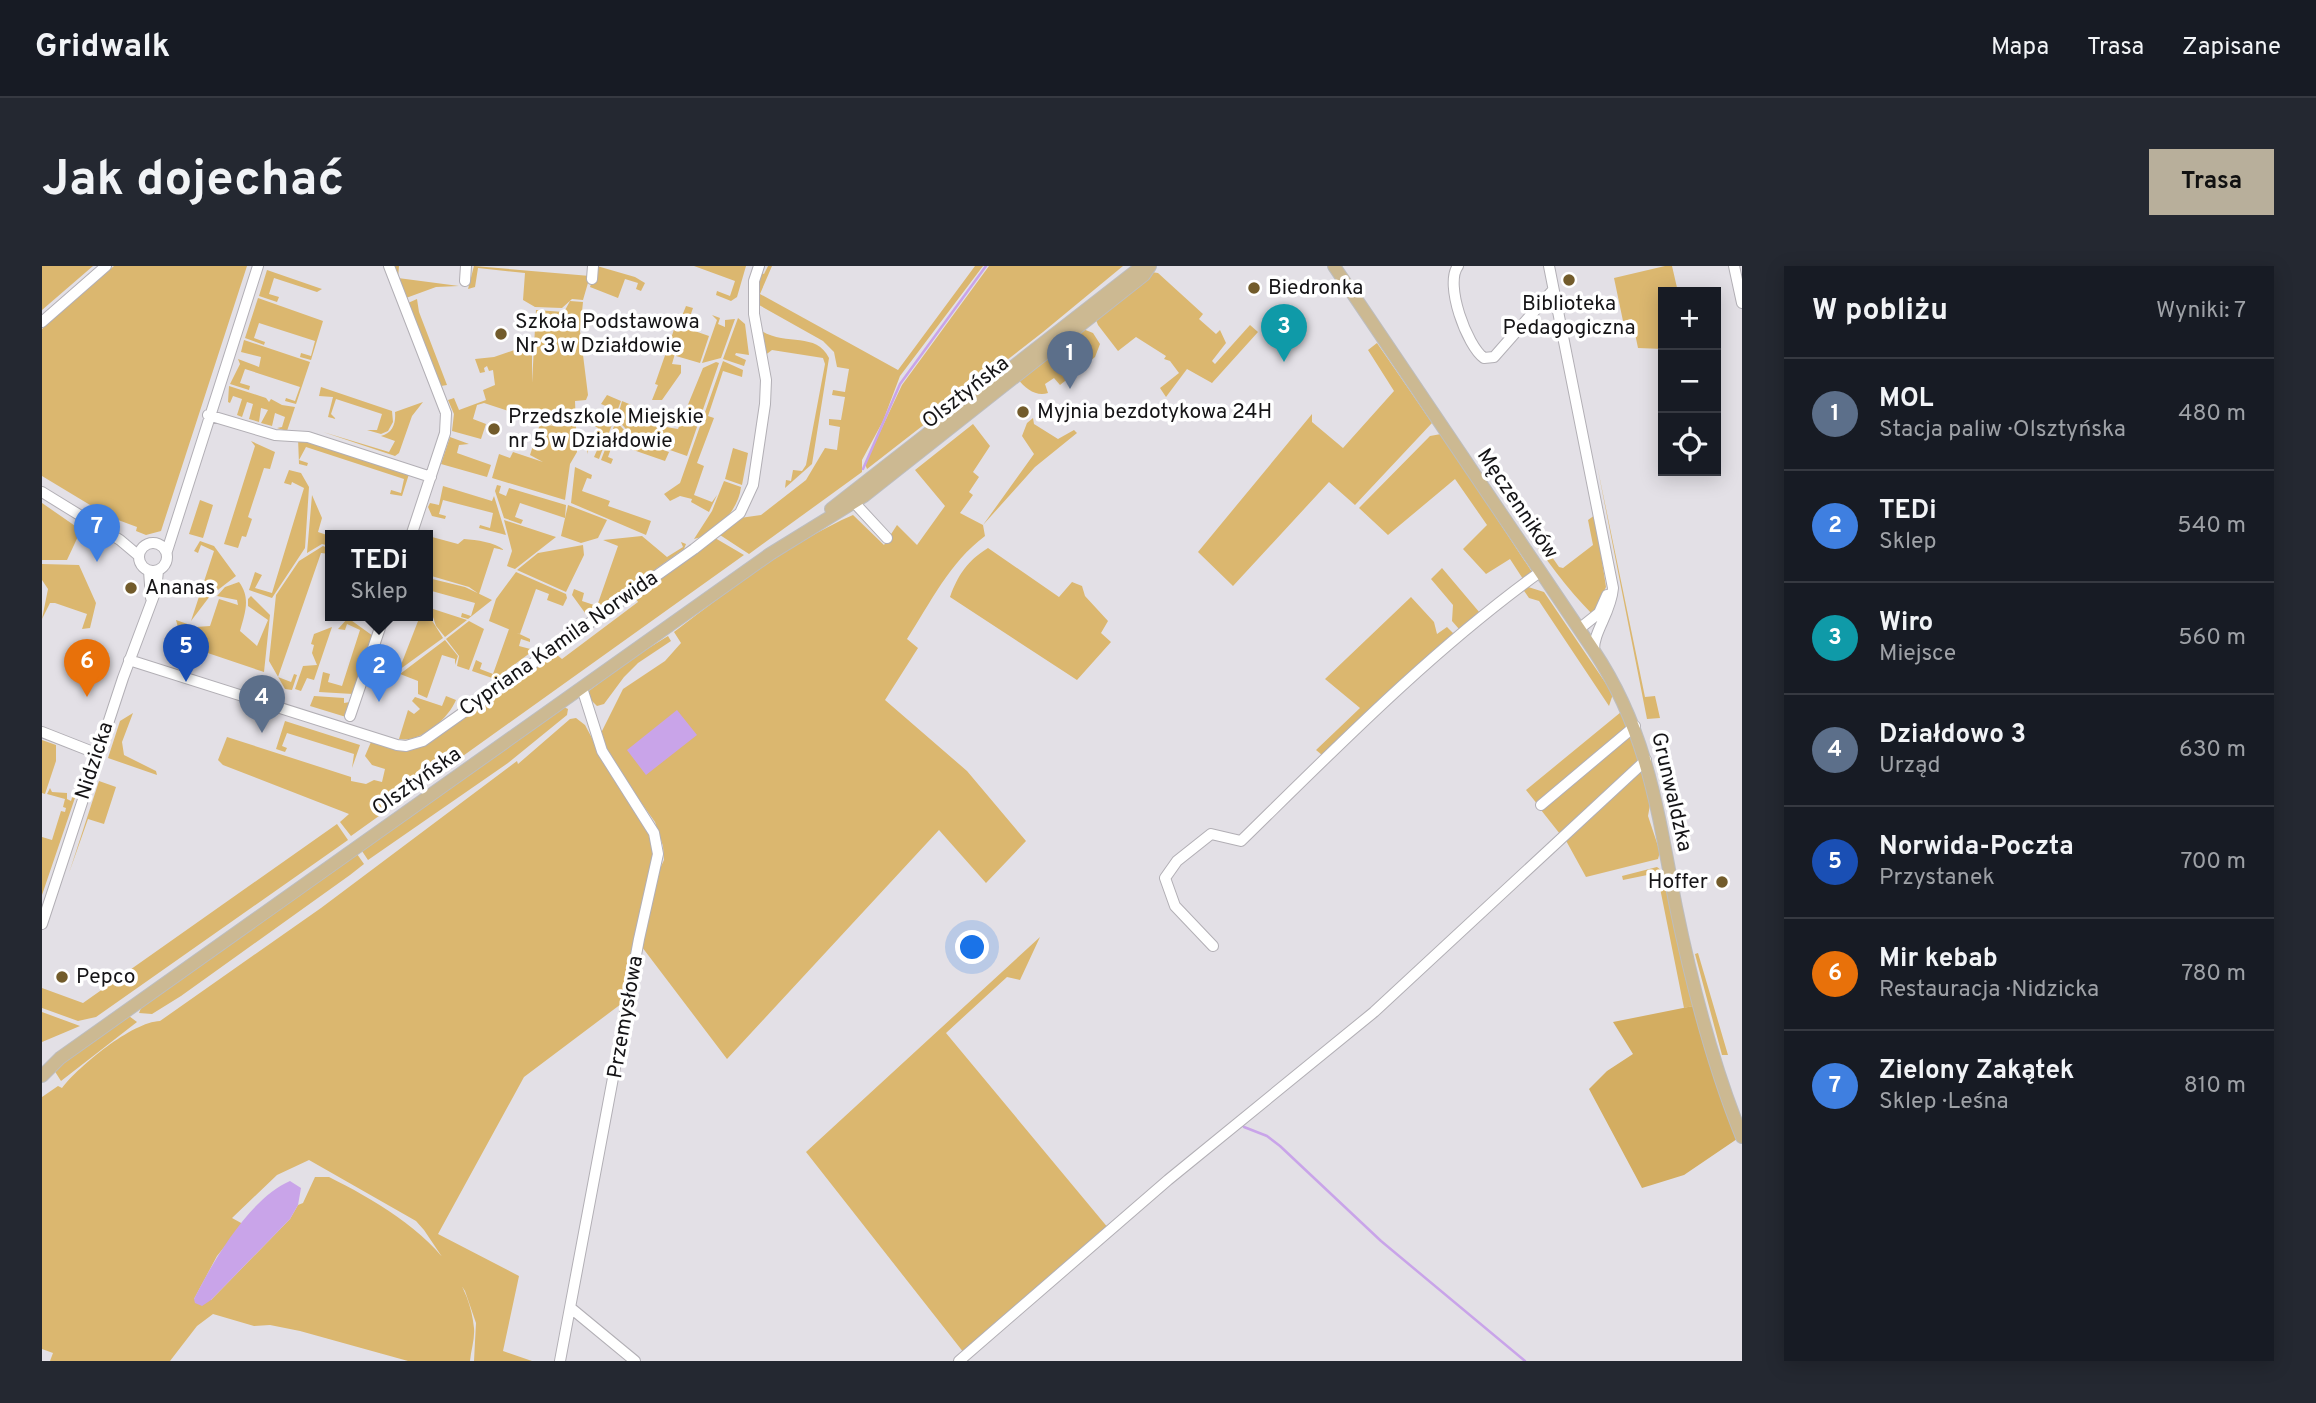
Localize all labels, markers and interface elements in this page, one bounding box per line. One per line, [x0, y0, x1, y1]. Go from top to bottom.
text: Gridwalk [35, 27, 170, 69]
text: Mapa [1991, 33, 2049, 63]
text: Trasa [2087, 33, 2144, 63]
text: Zapisane [2182, 33, 2281, 63]
button: Trasa [2149, 149, 2274, 215]
text: Jak dojechać [42, 151, 344, 213]
marker: Biblioteka Pedagogiczna [1561, 272, 1577, 288]
place label: Biedronka [1268, 275, 1363, 302]
marker: Biedronka [1246, 280, 1262, 296]
map controls [1658, 287, 1721, 476]
button: + [1658, 287, 1721, 350]
place label: Biblioteka Pedagogiczna [1503, 291, 1635, 342]
text: W pobliżu [1812, 293, 1948, 330]
text: Wyniki: 7 [2156, 297, 2246, 326]
pin: 3 [1261, 304, 1307, 362]
place label: Szkoła Podstawowa Nr 3 w Działdowie [515, 309, 699, 360]
marker: Szkoła Podstawowa Nr 3 w Działdowie [493, 326, 509, 342]
pin: 1 [1047, 331, 1093, 389]
button: − [1658, 350, 1721, 413]
street label: Olsztyńska [917, 351, 1015, 435]
text: MOL [1879, 383, 1933, 416]
place label: Myjnia bezdotykowa 24H [1037, 399, 1272, 426]
text: 1 [1830, 400, 1840, 429]
text: 480 m [2178, 400, 2246, 429]
place label: Przedszkole Miejskie nr 5 w Działdowie [508, 404, 704, 455]
marker: Myjnia bezdotykowa 24H [1015, 404, 1031, 420]
button: locate [1658, 413, 1721, 476]
text: Stacja paliw · Olsztyńska [1879, 416, 2126, 445]
marker: Przedszkole Miejskie nr 5 w Działdowie [486, 421, 502, 437]
street label: Męczenników [1470, 444, 1564, 564]
text: TEDi [1879, 495, 1937, 528]
pin: 7 [74, 504, 120, 562]
text: 2 [1828, 512, 1842, 541]
text: 540 m [2177, 512, 2246, 541]
text: Sklep [1879, 528, 1937, 557]
popup [325, 530, 433, 621]
text: TEDi [350, 545, 408, 578]
street label: Cypriana Kamila Norwida [454, 565, 664, 723]
place label: Ananas [145, 575, 215, 602]
text: Sklep [350, 578, 408, 607]
marker: Ananas [123, 580, 139, 596]
text: Wiro [1879, 607, 1933, 640]
pin: 5 [163, 624, 209, 682]
text: 3 [1828, 624, 1842, 653]
text: 560 m [2178, 624, 2246, 653]
pin: 6 [64, 639, 110, 697]
text: Miejsce [1879, 640, 1956, 669]
pin: 2 [356, 644, 402, 702]
pin: 4 [239, 675, 285, 733]
street label: Nidzicka [70, 719, 120, 803]
text: Działdowo 3 [1879, 719, 2026, 752]
street label: Grunwaldzka [1644, 730, 1698, 854]
text: 4 [1828, 736, 1842, 765]
text: 630 m [2179, 736, 2246, 765]
street label: Olsztyńska [367, 741, 467, 823]
text: Urząd [1879, 752, 1941, 781]
text: Norwida-Poczta [1879, 831, 2074, 864]
text: 5 [1828, 848, 1842, 877]
text: 700 m [2180, 848, 2246, 877]
text: Przystanek [1879, 864, 1995, 893]
place label: Hoffer [1648, 869, 1708, 896]
marker: Hoffer [1714, 874, 1730, 890]
your location [955, 930, 989, 964]
text: Mir kebab [1879, 943, 1998, 976]
street label: Przemysłowa [602, 953, 650, 1081]
text: 6 [1828, 960, 1842, 989]
text: 780 m [2181, 960, 2246, 989]
place label: Pepco [76, 964, 135, 991]
marker: Pepco [54, 969, 70, 985]
text: Restauracja · Nidzicka [1879, 976, 2099, 1005]
text: Zielony Zakątek [1879, 1055, 2074, 1088]
text: 7 [1829, 1072, 1841, 1101]
text: 810 m [2184, 1072, 2246, 1101]
text: Sklep · Leśna [1879, 1088, 2009, 1117]

